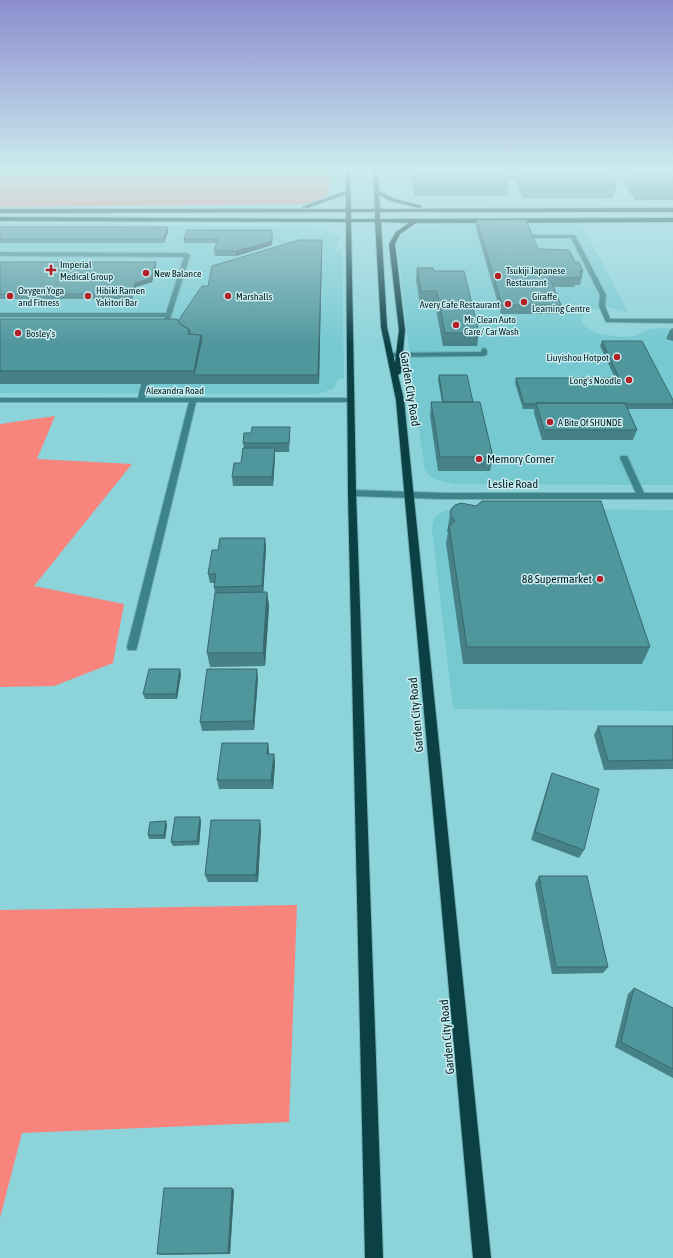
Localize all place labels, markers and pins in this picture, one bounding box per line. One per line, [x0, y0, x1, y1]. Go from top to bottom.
place label: Imperial Medical Group [60, 259, 113, 282]
marker: Imperial Medical Group [45, 264, 57, 276]
place label: Tsukiji Japanese Restaurant [506, 265, 566, 288]
marker: New Balance [141, 268, 151, 278]
place label: New Balance [154, 268, 202, 279]
marker: Tsukiji Japanese Restaurant [493, 271, 503, 281]
place label: Oxygen Yoga and Fitness [18, 285, 65, 308]
place label: Hibiki Ramen Yakitori Bar [96, 285, 145, 308]
marker: Oxygen Yoga and Fitness [5, 291, 15, 301]
marker: Hibiki Ramen Yakitori Bar [83, 291, 93, 301]
marker: Marshalls [223, 291, 233, 301]
place label: Marshalls [236, 291, 273, 302]
place label: Giraffe Learning Centre [532, 291, 590, 314]
marker: Giraffe Learning Centre [519, 297, 529, 307]
place label: Avery Cafe Restaurant [420, 299, 500, 310]
marker: Avery Cafe Restaurant [503, 299, 513, 309]
place label: Mr. Clean Auto Care/ Car Wash [464, 314, 519, 337]
marker: Mr. Clean Auto Care/ Car Wash [451, 320, 461, 330]
marker: Bosley's [13, 328, 23, 338]
place label: Bosley's [26, 328, 56, 339]
place label: Liuyishou Hotpot [547, 352, 609, 363]
marker: Liuyishou Hotpot [612, 352, 622, 362]
place label: Long's Noodle [570, 375, 621, 386]
marker: Long's Noodle [624, 375, 634, 385]
marker: A Bite Of SHUNDE [545, 417, 555, 427]
place label: A Bite Of SHUNDE [558, 417, 622, 428]
place label: Memory Corner [487, 452, 555, 466]
marker: Memory Corner [474, 454, 484, 464]
place label: 88 Supermarket [522, 572, 593, 586]
marker: 88 Supermarket [595, 574, 605, 584]

